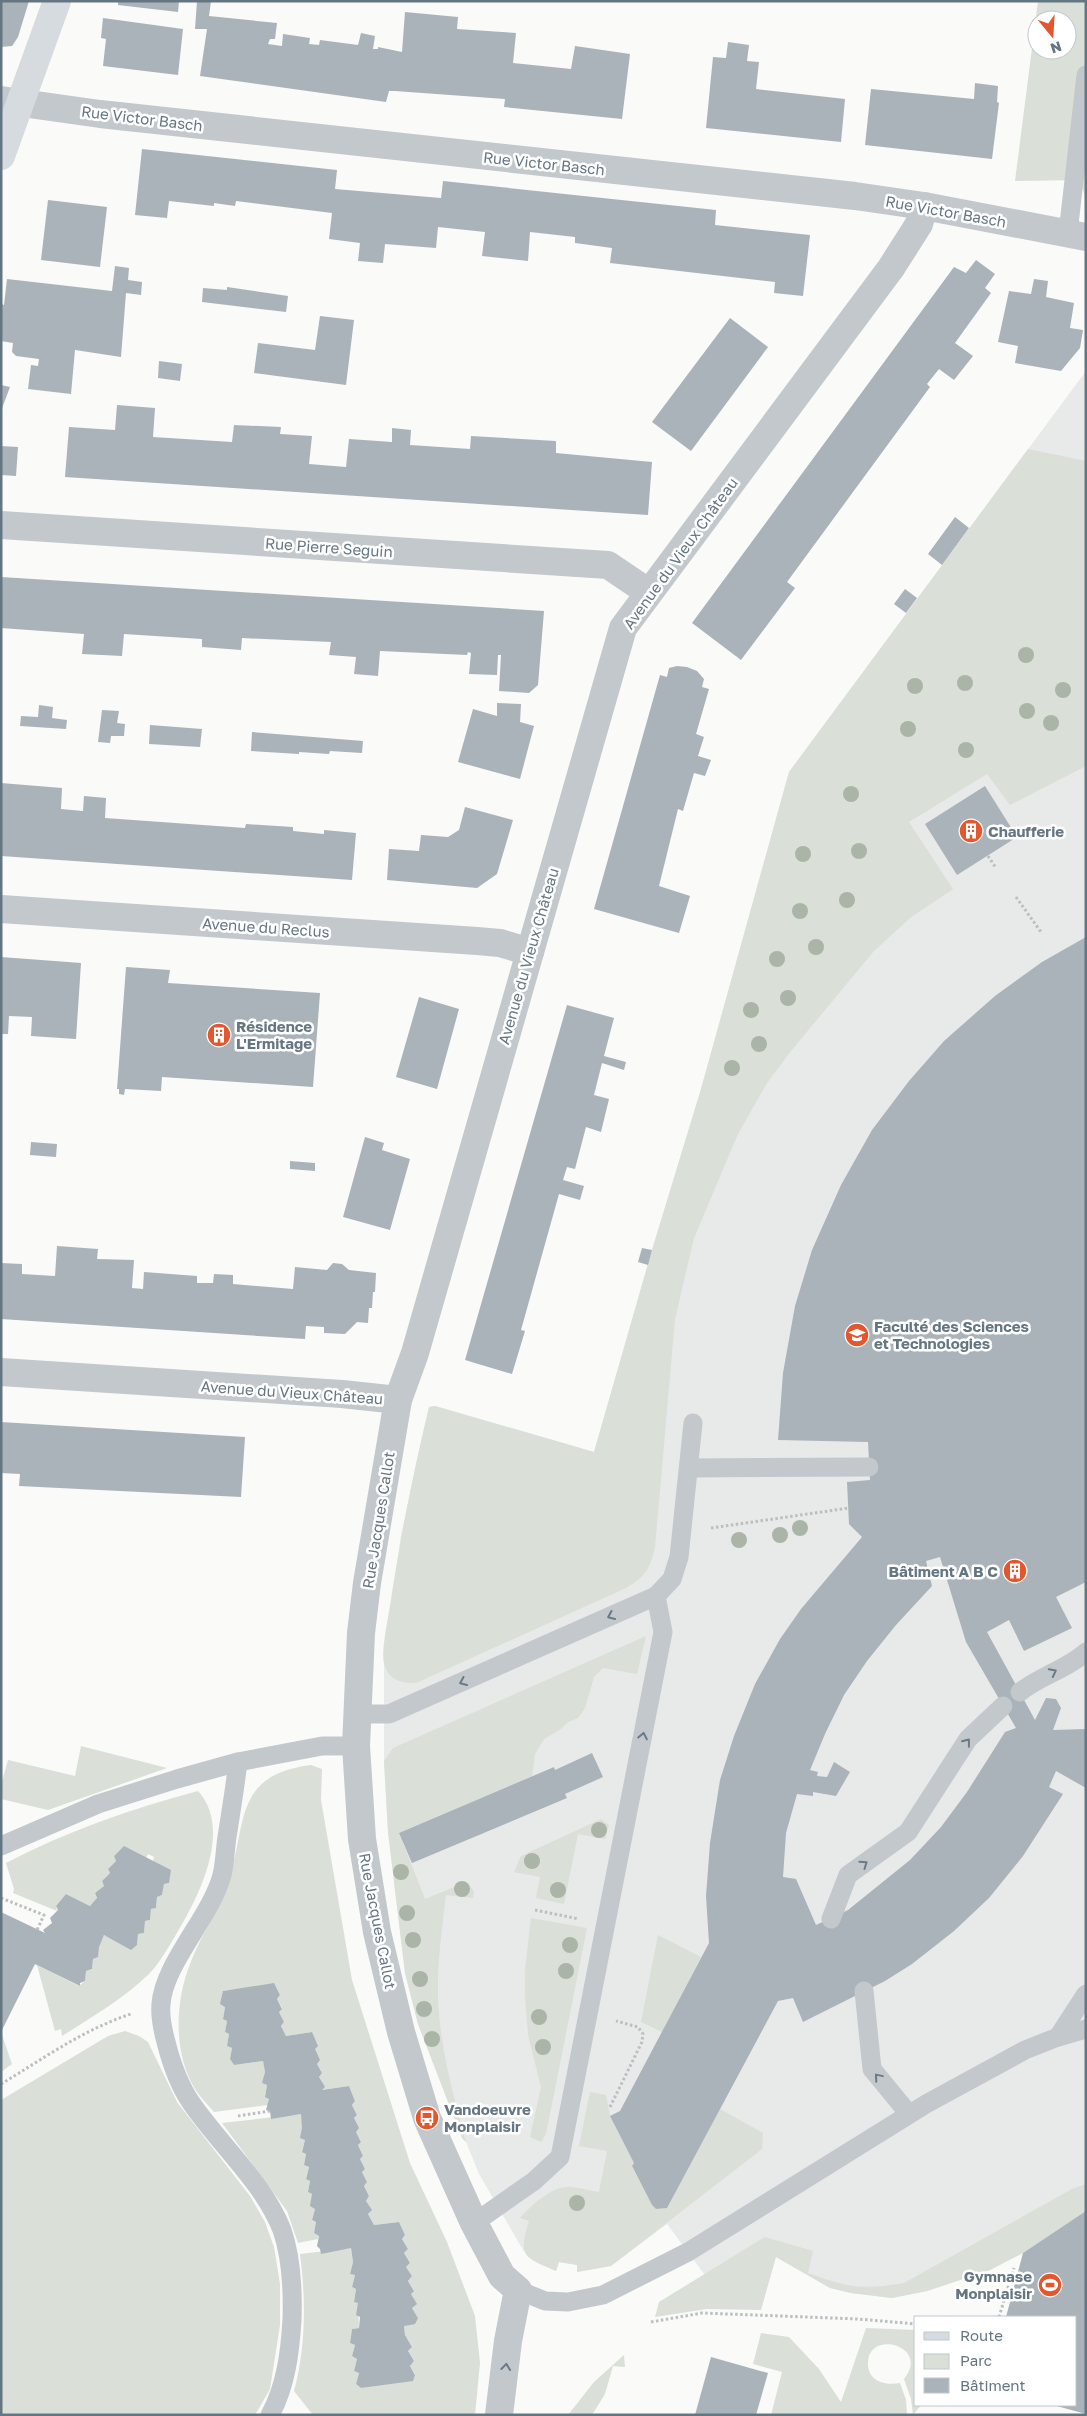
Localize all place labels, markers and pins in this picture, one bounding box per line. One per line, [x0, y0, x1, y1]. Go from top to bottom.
building icon: Chaufferie [958, 818, 984, 844]
place label: Chaufferie [988, 822, 1064, 840]
place label: Résidence L'Ermitage [236, 1017, 312, 1052]
building icon: Résidence L'Ermitage [206, 1022, 232, 1048]
place label: Faculté des Sciences et Technologies [874, 1317, 1029, 1352]
school or university icon: Faculté des Sciences et Technologies [844, 1322, 870, 1348]
building icon: Bâtiment A B C [1002, 1558, 1028, 1584]
place label: Bâtiment A B C [888, 1562, 998, 1580]
place label: Vandoeuvre Monplaisir [444, 2100, 531, 2135]
bus stop icon: Vandoeuvre Monplaisir [414, 2105, 440, 2131]
place label: Gymnase Monplaisir [955, 2267, 1032, 2302]
sports icon: Gymnase Monplaisir [1037, 2272, 1063, 2298]

